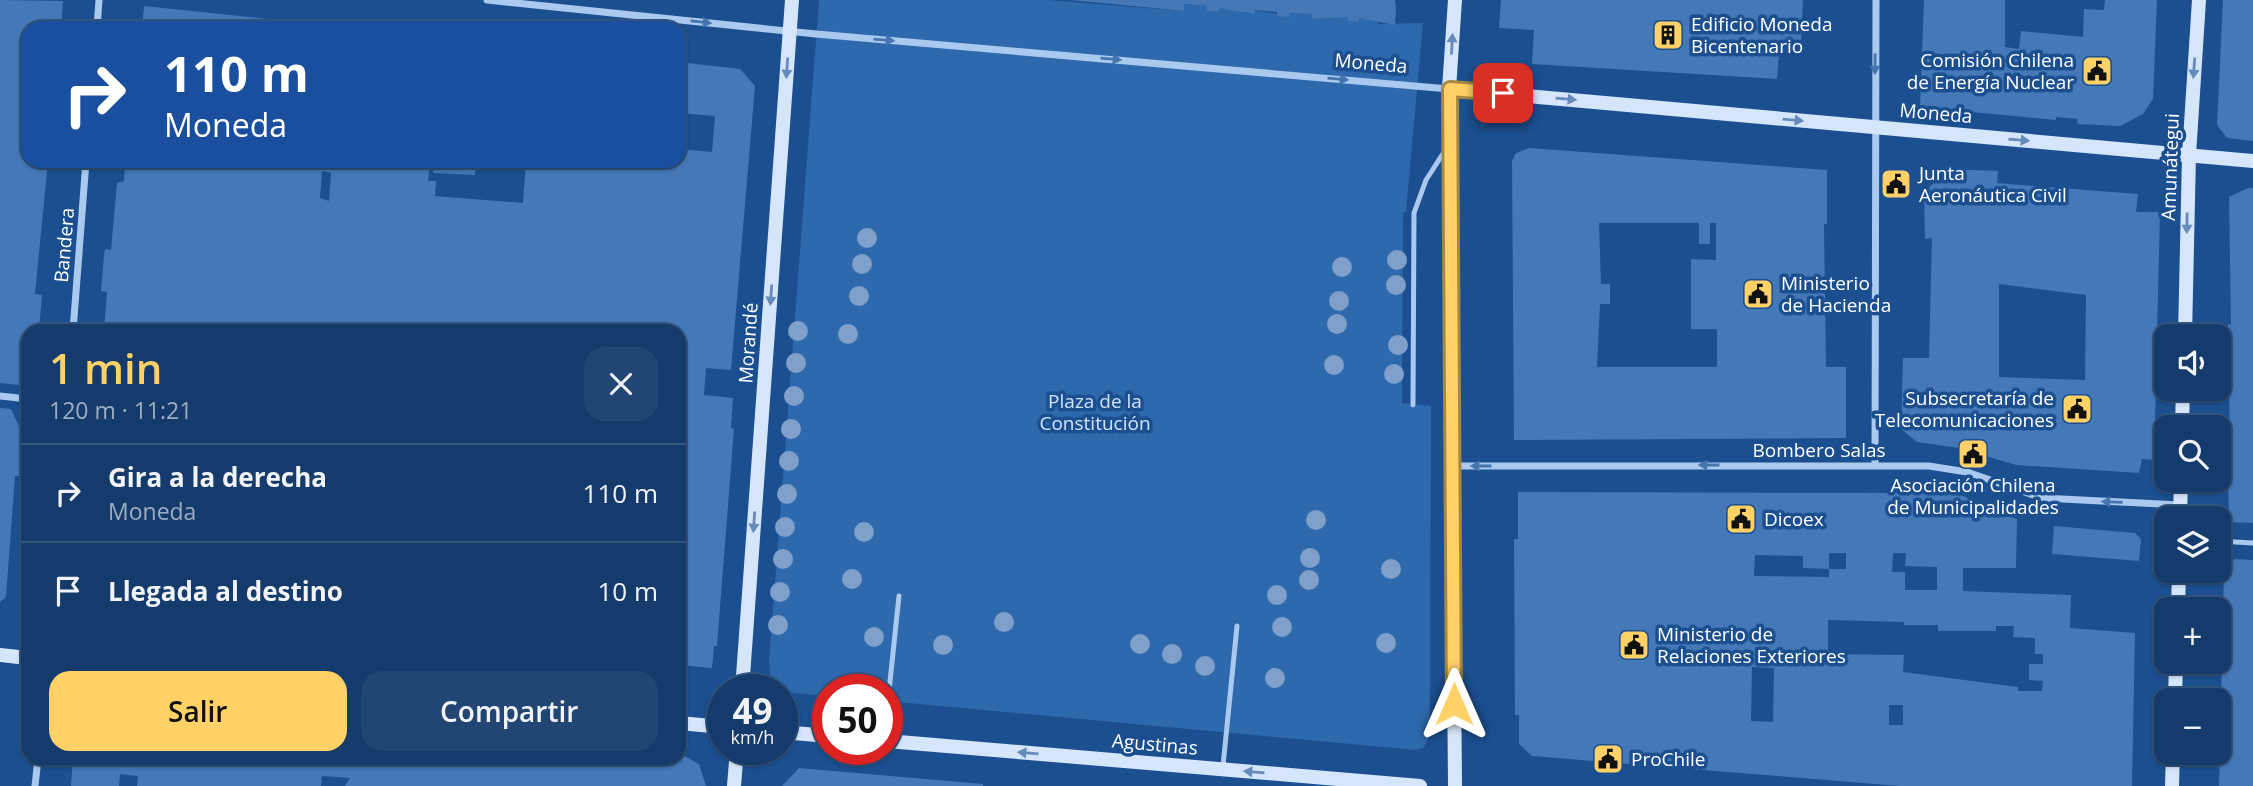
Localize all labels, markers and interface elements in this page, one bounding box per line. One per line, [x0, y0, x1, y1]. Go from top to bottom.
place label: Edificio Moneda Bicentenario [1691, 11, 1832, 59]
one-way arrow [690, 17, 712, 28]
building icon: Edificio Moneda Bicentenario [1651, 18, 1685, 52]
one-way arrow [1447, 33, 1458, 55]
one-way arrow [874, 35, 896, 46]
text: 110 m [164, 40, 309, 106]
street label: Moneda [1333, 47, 1409, 79]
place label: Comisión Chilena de Energía Nuclear [1907, 47, 2074, 95]
icon: right [49, 49, 140, 140]
one-way arrow [1869, 53, 1881, 75]
one-way arrow [1100, 54, 1122, 65]
public building icon: Comisión Chilena de Energía Nuclear [2080, 54, 2114, 88]
one-way arrow [781, 57, 792, 79]
one-way arrow [2189, 57, 2200, 79]
pin [1473, 63, 1533, 123]
one-way arrow [1327, 74, 1349, 85]
icon: arrive [1484, 74, 1522, 112]
one-way arrow [1555, 94, 1577, 105]
street label: Moneda [1898, 97, 1974, 129]
text: Moneda [164, 103, 287, 146]
street label: Amunátegui [2155, 113, 2185, 221]
one-way arrow [1782, 115, 1804, 126]
one-way arrow [2009, 135, 2031, 146]
place label: Junta Aeronáutica Civil [1917, 160, 2067, 208]
public building icon: Junta Aeronáutica Civil [1879, 167, 1913, 201]
street label: Bandera [48, 206, 80, 284]
one-way arrow [2182, 213, 2193, 235]
place label: Ministerio de Hacienda [1781, 270, 1891, 318]
public building icon: Ministerio de Hacienda [1741, 277, 1775, 311]
one-way arrow [765, 284, 776, 306]
street label: Morandé [732, 302, 764, 384]
map controls [2154, 324, 2231, 765]
button: sound [2154, 324, 2231, 401]
text: 1 min [49, 339, 162, 396]
button: close [584, 347, 658, 421]
place label: Subsecretaría de Telecomunicaciones [1875, 385, 2054, 433]
park label: Plaza de la Constitución [1039, 388, 1151, 436]
public building icon: Subsecretaría de Telecomunicaciones [2060, 392, 2094, 426]
text: 120 m · 11:21 [49, 394, 192, 426]
button: search [2154, 415, 2231, 492]
street label: Bombero Salas [1752, 437, 1886, 463]
public building icon: Asociación Chilena de Municipalidades [1956, 437, 1990, 471]
text: Gira a la derecha [108, 459, 327, 495]
one-way arrow [1698, 459, 1720, 471]
one-way arrow [1470, 460, 1492, 472]
place label: Asociación Chilena de Municipalidades [1887, 472, 2059, 520]
icon: right [49, 474, 87, 512]
text: 110 m [583, 475, 658, 511]
text: Moneda [108, 495, 196, 527]
one-way arrow [2101, 497, 2123, 508]
public building icon: Dicoex [1724, 502, 1758, 536]
place label: Dicoex [1764, 506, 1824, 532]
button: layers [2154, 506, 2231, 583]
one-way arrow [748, 511, 759, 533]
icon: arrive [49, 572, 87, 610]
text: Llegada al destino [108, 573, 343, 609]
text: 10 m [597, 573, 658, 609]
button: + [2154, 597, 2231, 674]
place label: Ministerio de Relaciones Exteriores [1657, 621, 1846, 669]
public building icon: Ministerio de Relaciones Exteriores [1617, 628, 1651, 662]
position arrow [1417, 667, 1491, 741]
button: Salir [49, 671, 347, 751]
button: Compartir [361, 671, 658, 751]
speed limit sign: 50 [812, 674, 903, 765]
text: 49 [732, 687, 773, 734]
button: − [2154, 688, 2231, 765]
text: km/h [731, 725, 774, 749]
street label: Agustinas [1111, 727, 1199, 761]
public building icon: ProChile [1591, 742, 1625, 776]
place label: ProChile [1631, 746, 1706, 772]
one-way arrow [1016, 747, 1038, 758]
one-way arrow [1243, 766, 1265, 777]

